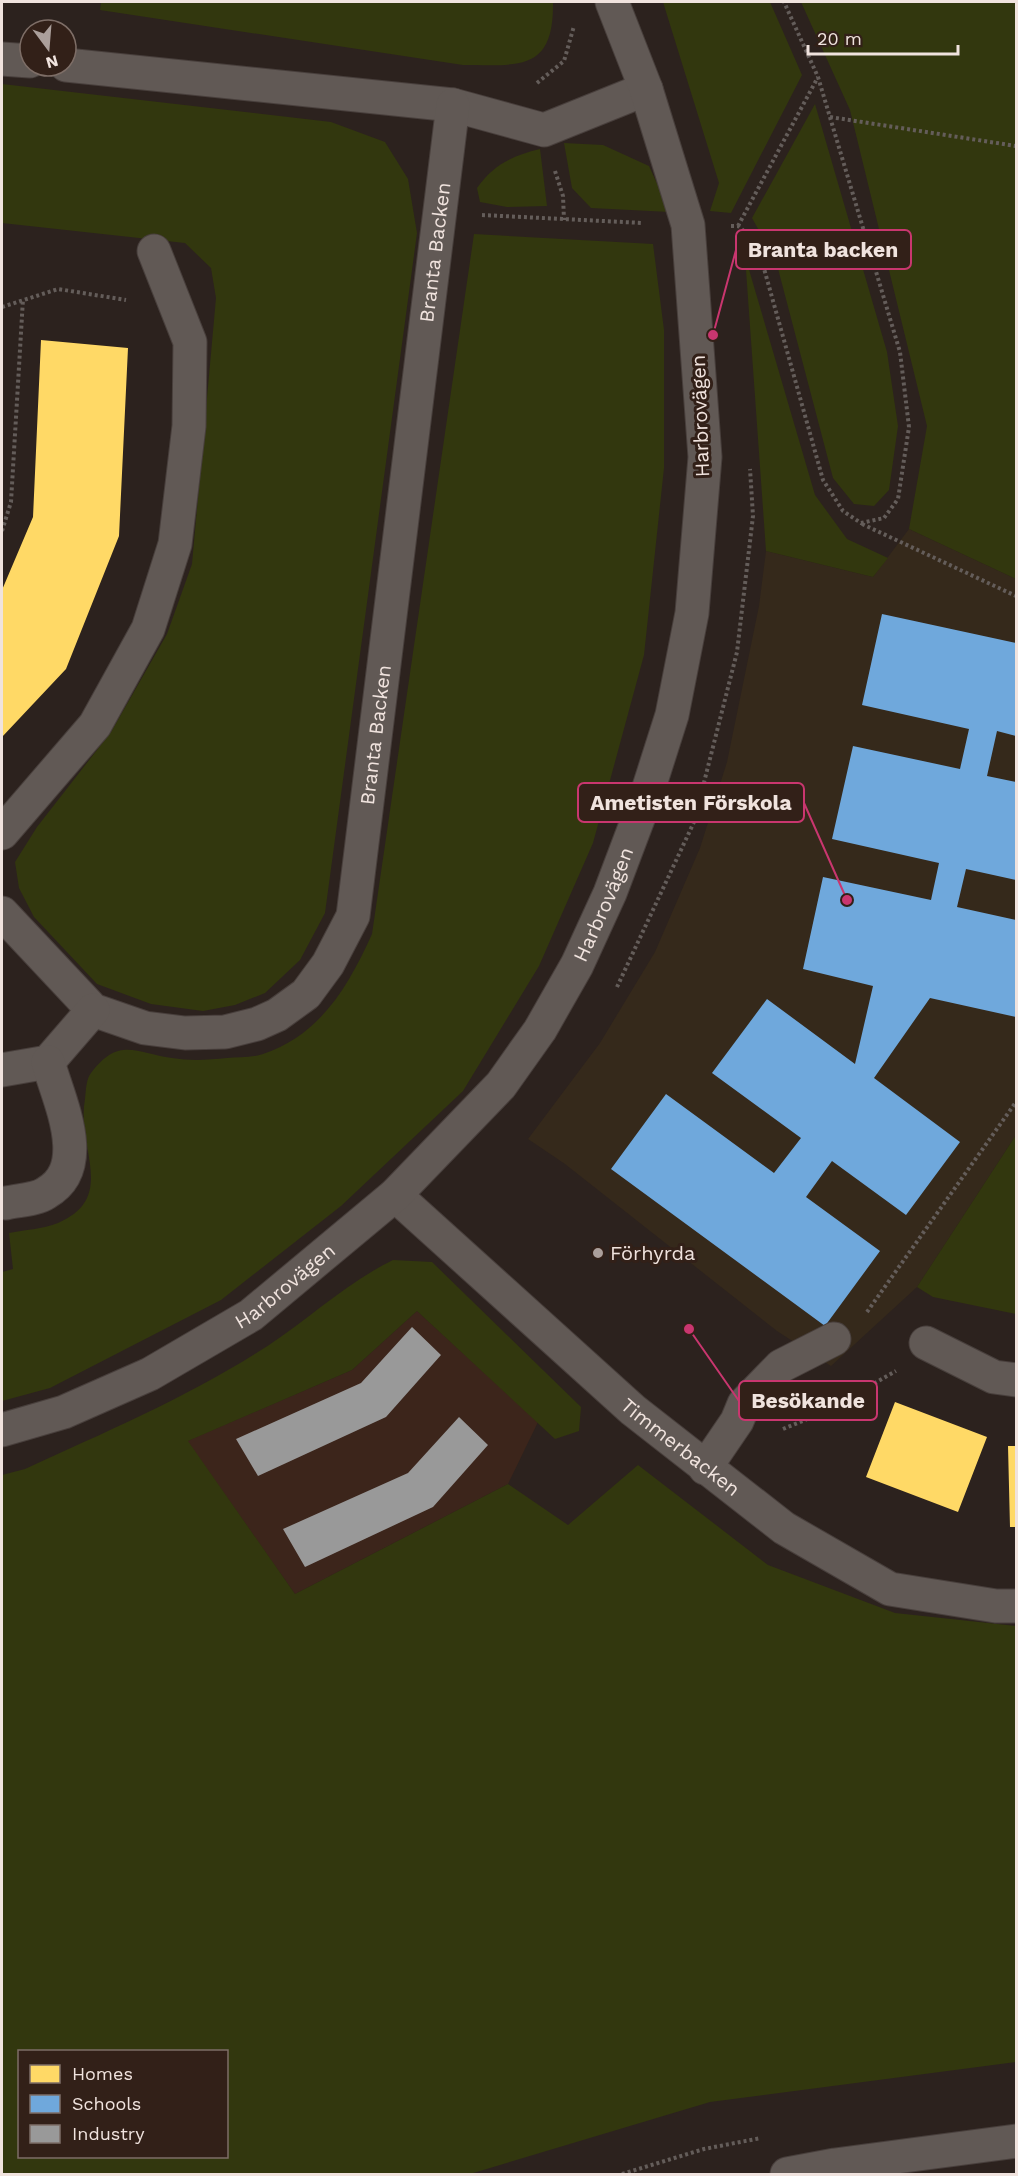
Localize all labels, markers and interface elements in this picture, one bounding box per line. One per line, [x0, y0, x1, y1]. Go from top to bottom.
north arrow [18, 18, 78, 78]
scale bar [808, 18, 958, 56]
text: 20 m [817, 28, 862, 49]
text: N [44, 51, 60, 73]
street label: Branta Backen [414, 181, 455, 324]
callout: Branta backen [736, 230, 911, 269]
text: Branta backen [748, 237, 898, 262]
street label: Harbrovägen [686, 354, 714, 478]
street label: Branta Backen [355, 663, 396, 806]
callout: Ametisten Förskola [578, 783, 804, 822]
text: Ametisten Förskola [590, 790, 793, 815]
street label: Harbrovägen [568, 844, 638, 966]
street label: Harbrovägen [230, 1238, 340, 1334]
place label: Förhyrda [610, 1241, 695, 1265]
marker: Förhyrda [591, 1246, 605, 1260]
callout: Besökande [739, 1381, 877, 1420]
text: Besökande [751, 1388, 865, 1413]
street label: Timmerbacken [616, 1393, 745, 1501]
legend [18, 2050, 228, 2158]
text: Homes [72, 2063, 133, 2084]
text: Schools [72, 2093, 141, 2114]
text: Industry [72, 2123, 145, 2144]

